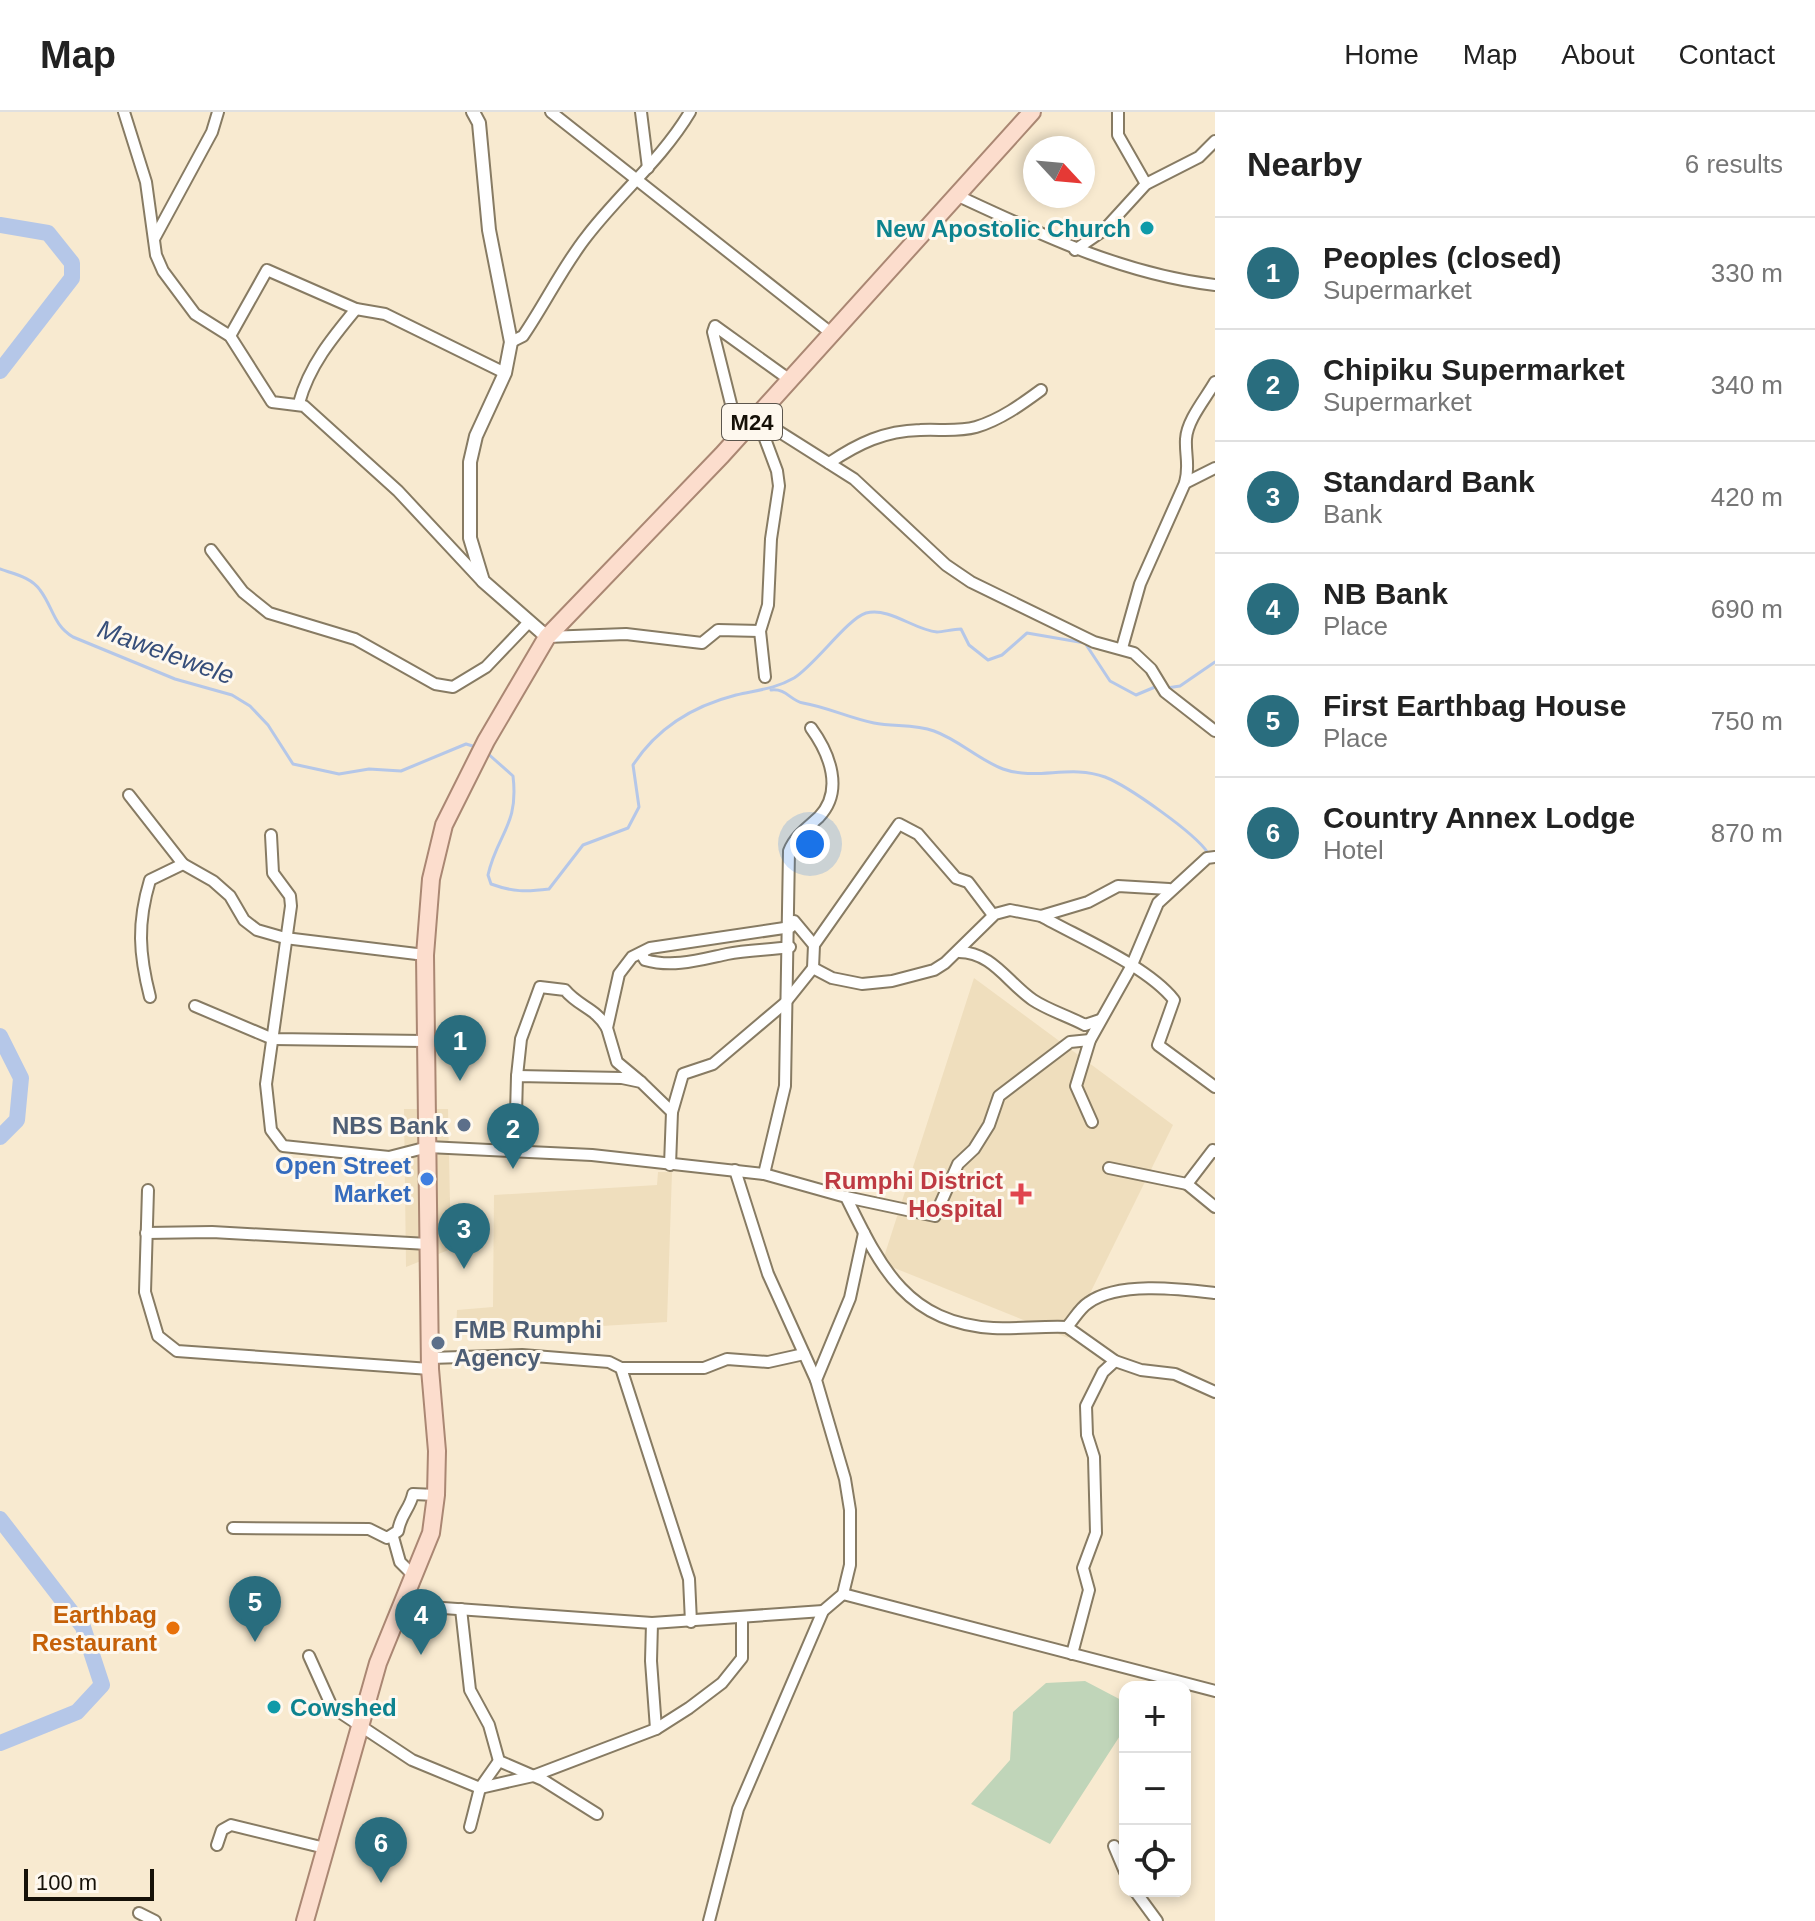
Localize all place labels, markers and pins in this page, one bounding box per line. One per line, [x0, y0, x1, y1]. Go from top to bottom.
place label: New Apostolic Church [876, 215, 1131, 242]
marker: New Apostolic Church [1138, 219, 1156, 237]
pin: 1 [434, 1015, 486, 1081]
pin: 2 [487, 1103, 539, 1169]
place label: NBS Bank [332, 1112, 449, 1139]
marker: NBS Bank [455, 1116, 473, 1134]
place label: Open Street Market [275, 1152, 411, 1207]
place label: Rumphi District Hospital [824, 1167, 1003, 1222]
marker: Open Street Market [418, 1170, 436, 1188]
marker: Rumphi District Hospital [1010, 1183, 1032, 1205]
pin: 3 [438, 1203, 490, 1269]
place label: FMB Rumphi Agency [454, 1316, 602, 1371]
marker: FMB Rumphi Agency [429, 1334, 447, 1352]
pin: 5 [229, 1576, 281, 1642]
pin: 4 [395, 1589, 447, 1655]
place label: Earthbag Restaurant [32, 1601, 157, 1656]
marker: Earthbag Restaurant [164, 1619, 182, 1637]
place label: Cowshed [290, 1694, 397, 1721]
marker: Cowshed [265, 1698, 283, 1716]
pin: 6 [355, 1817, 407, 1883]

